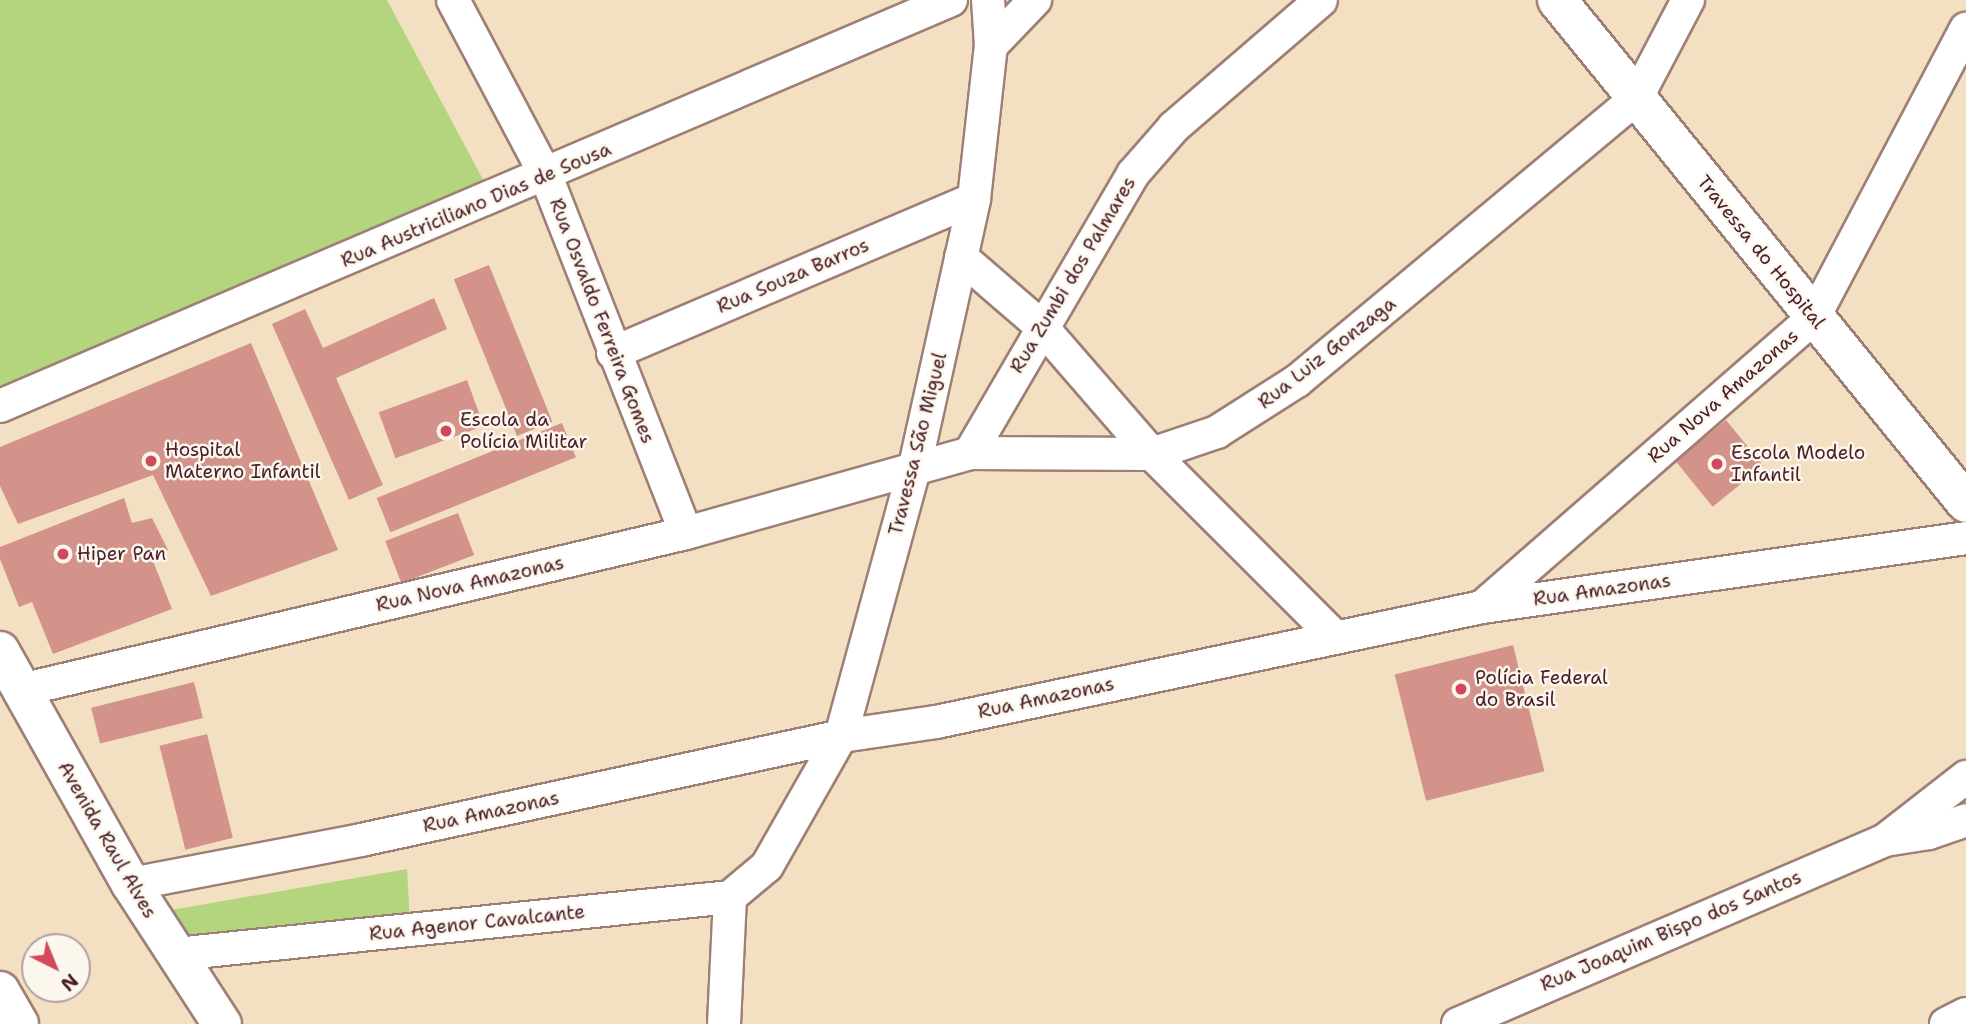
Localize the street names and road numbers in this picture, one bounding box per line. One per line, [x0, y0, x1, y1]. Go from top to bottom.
street label: Rua Austriciliano Dias de Sousa [338, 138, 614, 272]
street label: Travessa do Hospital [1692, 171, 1830, 333]
street label: Rua Zumbi dos Palmares [1005, 173, 1141, 377]
street label: Rua Osvaldo Ferreira Gomes [545, 195, 659, 447]
street label: Rua Souza Barros [714, 234, 872, 318]
street label: Rua Luiz Gonzaga [1254, 292, 1400, 414]
street label: Rua Nova Amazonas [1643, 324, 1803, 468]
street label: Travessa São Miguel [884, 350, 952, 538]
street label: Rua Nova Amazonas [374, 551, 566, 617]
street label: Rua Amazonas [1532, 569, 1672, 611]
street label: Rua Amazonas [976, 672, 1116, 724]
street label: Avenida Raul Alves [53, 757, 161, 923]
street label: Rua Amazonas [421, 786, 561, 838]
street label: Rua Joaquim Bispo dos Santos [1537, 866, 1805, 996]
street label: Rua Agenor Cavalcante [368, 900, 586, 946]

